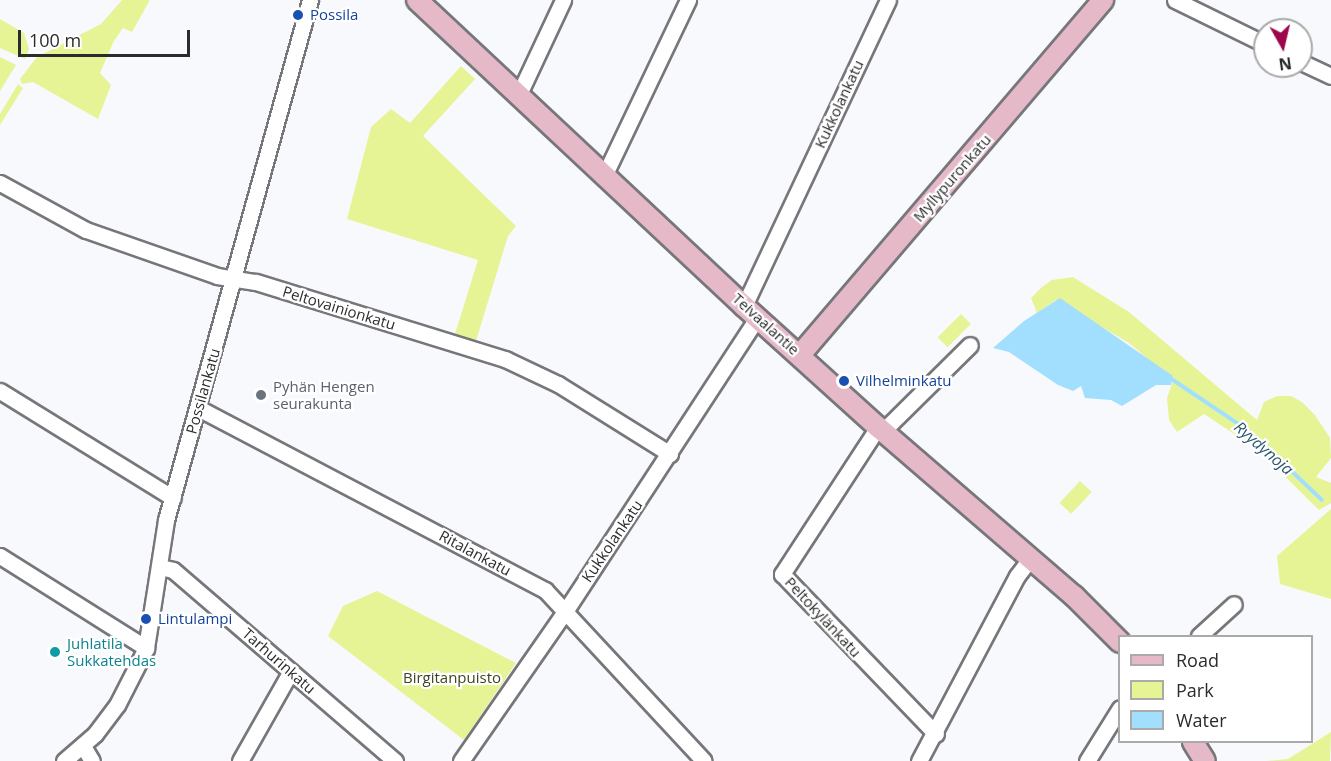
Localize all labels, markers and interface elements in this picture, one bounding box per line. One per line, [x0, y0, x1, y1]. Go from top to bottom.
place label: Possila [310, 6, 358, 24]
marker: Possila [291, 8, 305, 22]
scale bar [21, 18, 194, 56]
north arrow [1253, 18, 1313, 78]
text: 100 m [29, 28, 81, 52]
text: N [1277, 52, 1293, 76]
street label: Kukkolankatu [811, 57, 867, 151]
street label: Myllypuronkatu [909, 131, 995, 225]
street label: Peltovainionkatu [280, 282, 398, 334]
street label: Teivaalantie [729, 289, 803, 359]
street label: Possilankatu [182, 346, 224, 436]
place label: Vilhelminkatu [856, 372, 952, 390]
marker: Vilhelminkatu [837, 374, 851, 388]
place label: Pyhän Hengen seurakunta [273, 377, 375, 412]
marker: Pyhän Hengen seurakunta [254, 388, 268, 402]
water label: Ryydynoja [1231, 417, 1297, 479]
street label: Kukkolankatu [578, 496, 646, 586]
street label: Ritalankatu [436, 527, 514, 579]
street label: Peltokylänkatu [781, 573, 865, 661]
place label: Lintulampi [158, 610, 232, 628]
marker: Lintulampi [139, 612, 153, 626]
street label: Tarhurinkatu [239, 624, 319, 698]
place label: Juhlatila Sukkatehdas [67, 634, 156, 669]
legend [1118, 635, 1313, 743]
marker: Juhlatila Sukkatehdas [48, 645, 62, 659]
text: Road [1176, 648, 1219, 672]
park label: Birgitanpuisto [403, 669, 501, 687]
text: Park [1176, 678, 1214, 702]
text: Water [1176, 708, 1227, 732]

